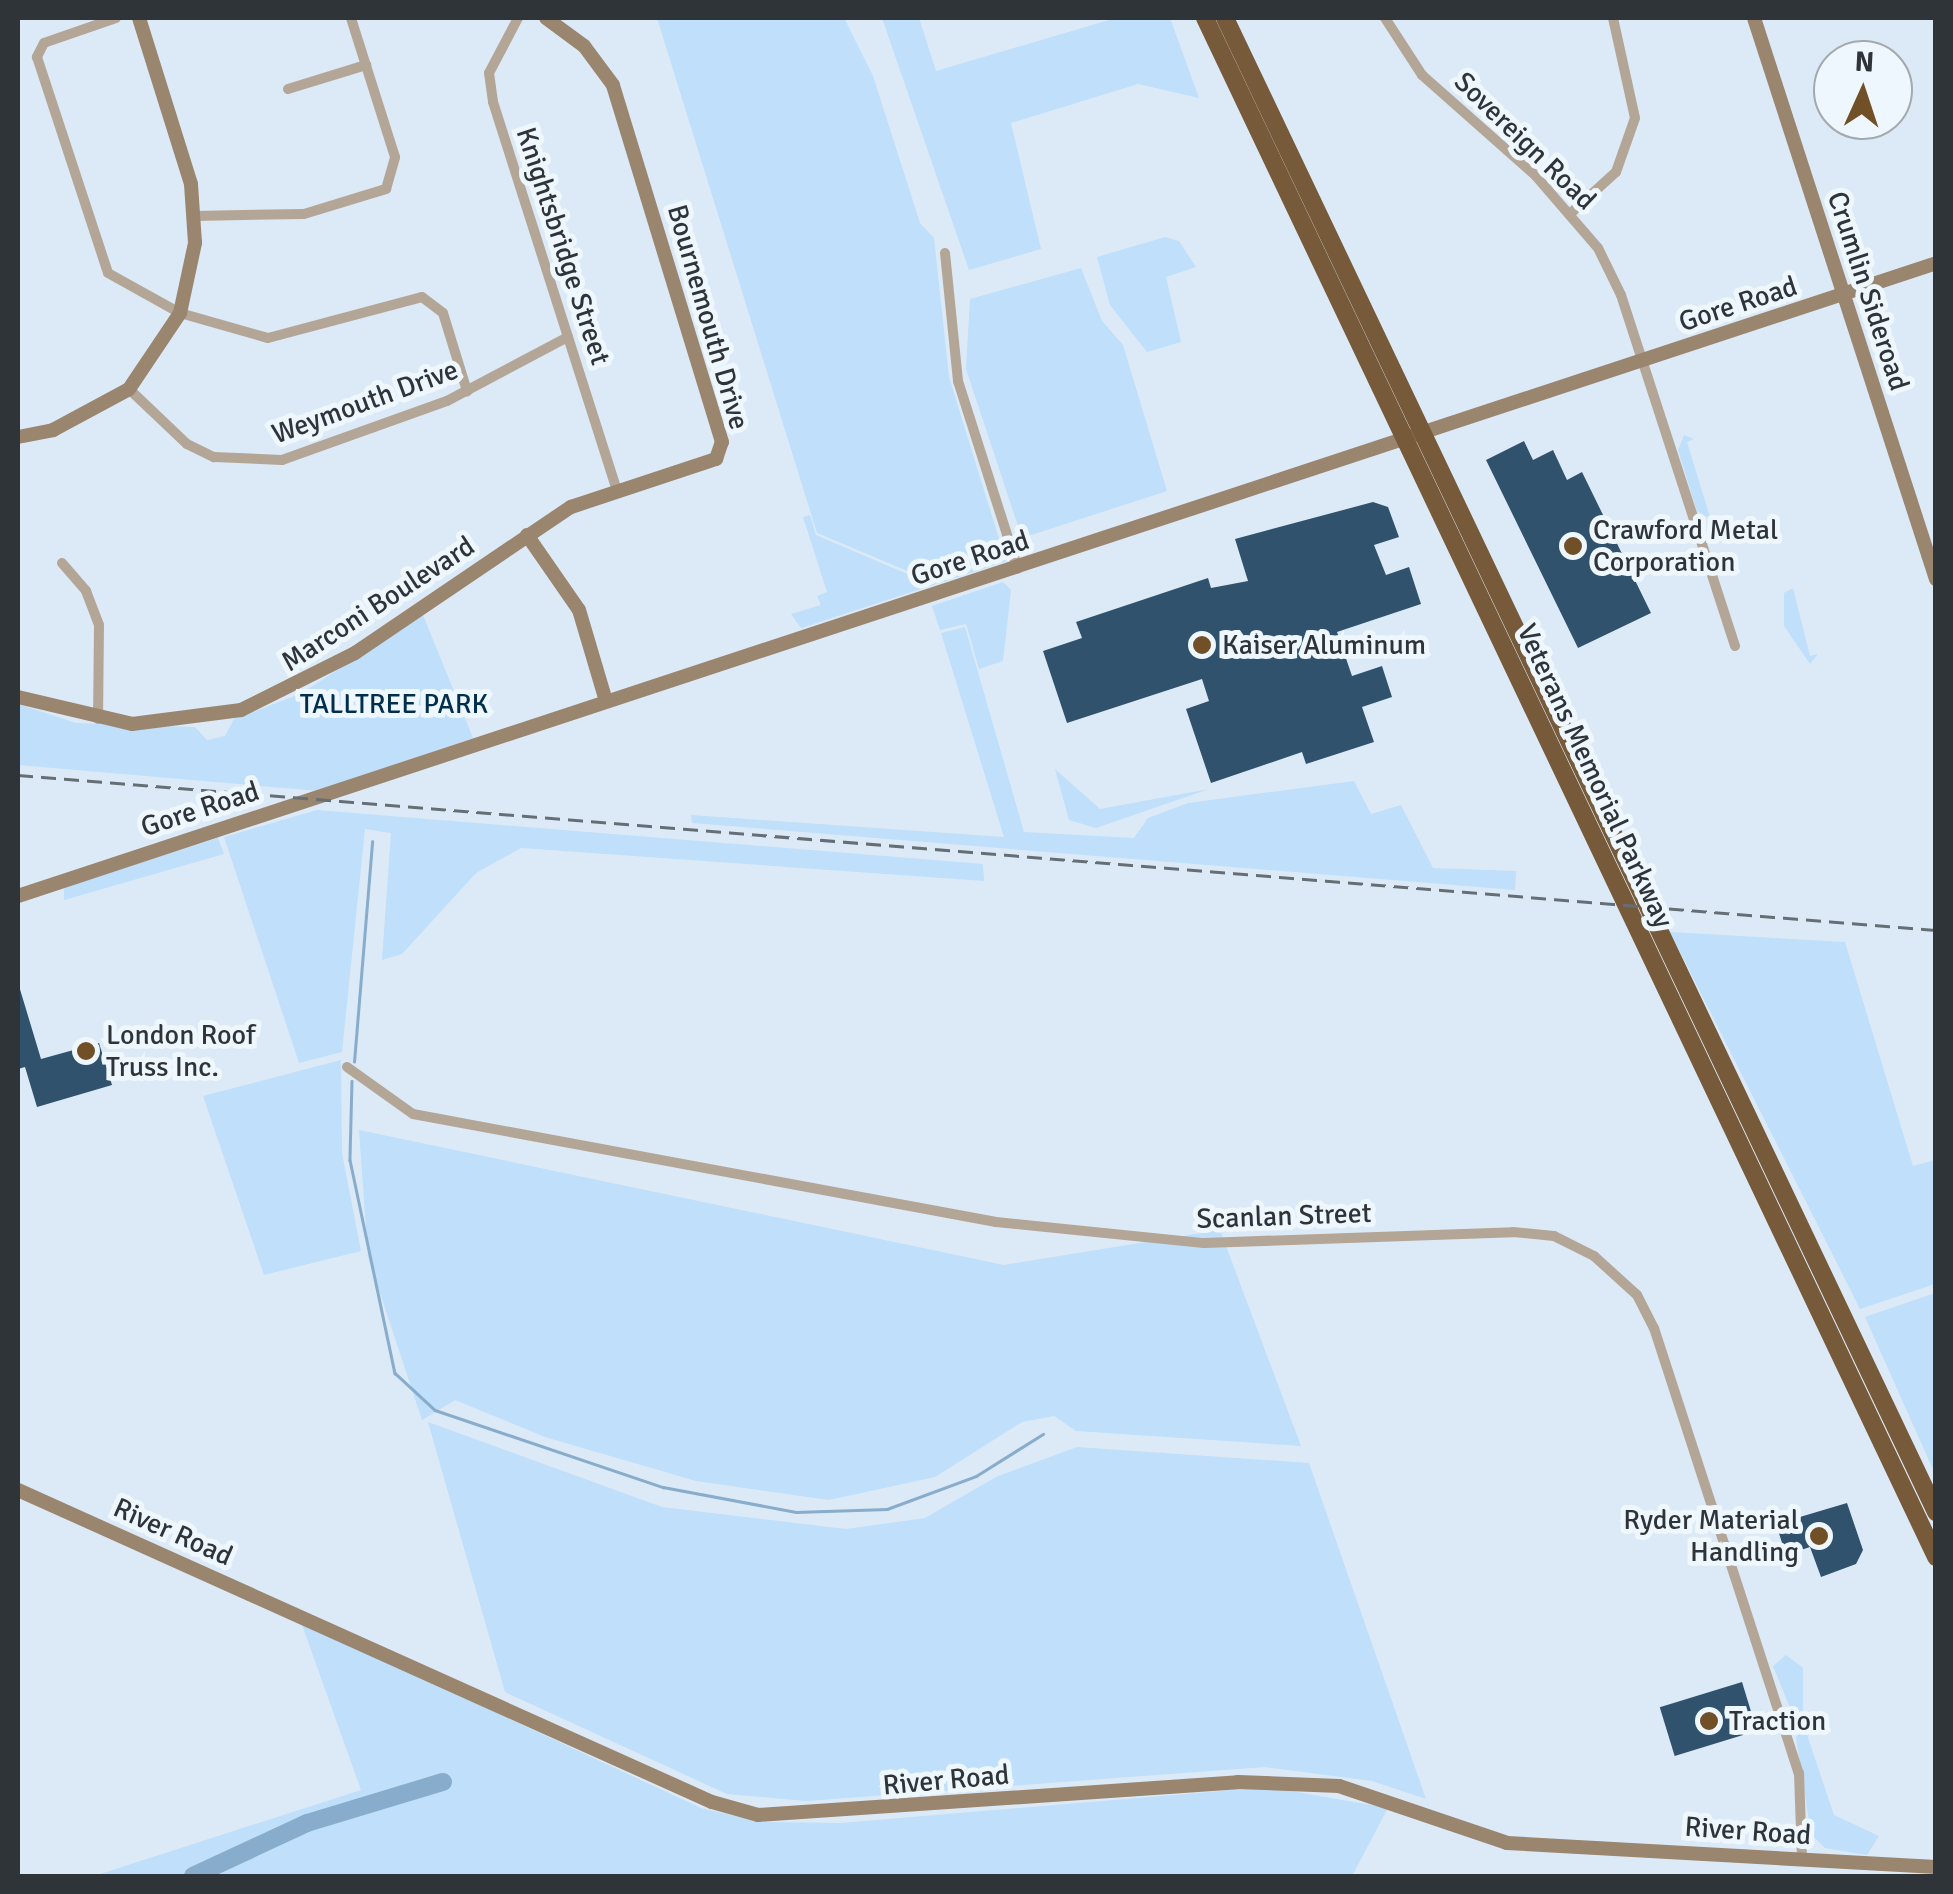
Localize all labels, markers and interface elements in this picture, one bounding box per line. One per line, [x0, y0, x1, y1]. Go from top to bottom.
north arrow [1813, 40, 1913, 140]
text: N [1854, 45, 1875, 80]
street label: Sovereign Road [1447, 65, 1603, 217]
street label: Knightsbridge Street [509, 123, 617, 369]
street label: Crumlin Sideroad [1820, 187, 1916, 395]
street label: Bournemouth Drive [660, 201, 756, 433]
street label: Gore Road [1675, 269, 1801, 339]
street label: Weymouth Drive [267, 353, 463, 451]
place label: Crawford Metal Corporation [1593, 513, 1778, 579]
street label: Gore Road [907, 523, 1033, 593]
street label: Marconi Boulevard [275, 529, 481, 679]
marker: Crawford Metal Corporation [1562, 535, 1584, 557]
street label: Veterans Memorial Parkway [1510, 619, 1680, 933]
place label: Kaiser Aluminum [1222, 628, 1426, 662]
marker: Kaiser Aluminum [1191, 634, 1213, 656]
park label: TALLTREE PARK [300, 687, 488, 721]
street label: Gore Road [137, 774, 263, 844]
place label: London Roof Truss Inc. [106, 1018, 255, 1084]
marker: London Roof Truss Inc. [75, 1040, 97, 1062]
street label: Scanlan Street [1196, 1196, 1372, 1236]
street label: River Road [108, 1491, 238, 1573]
place label: Ryder Material Handling [1623, 1503, 1799, 1569]
marker: Ryder Material Handling [1808, 1525, 1830, 1547]
place label: Traction [1729, 1704, 1826, 1738]
marker: Traction [1698, 1710, 1720, 1732]
street label: River Road [881, 1758, 1011, 1802]
street label: River Road [1684, 1810, 1812, 1852]

